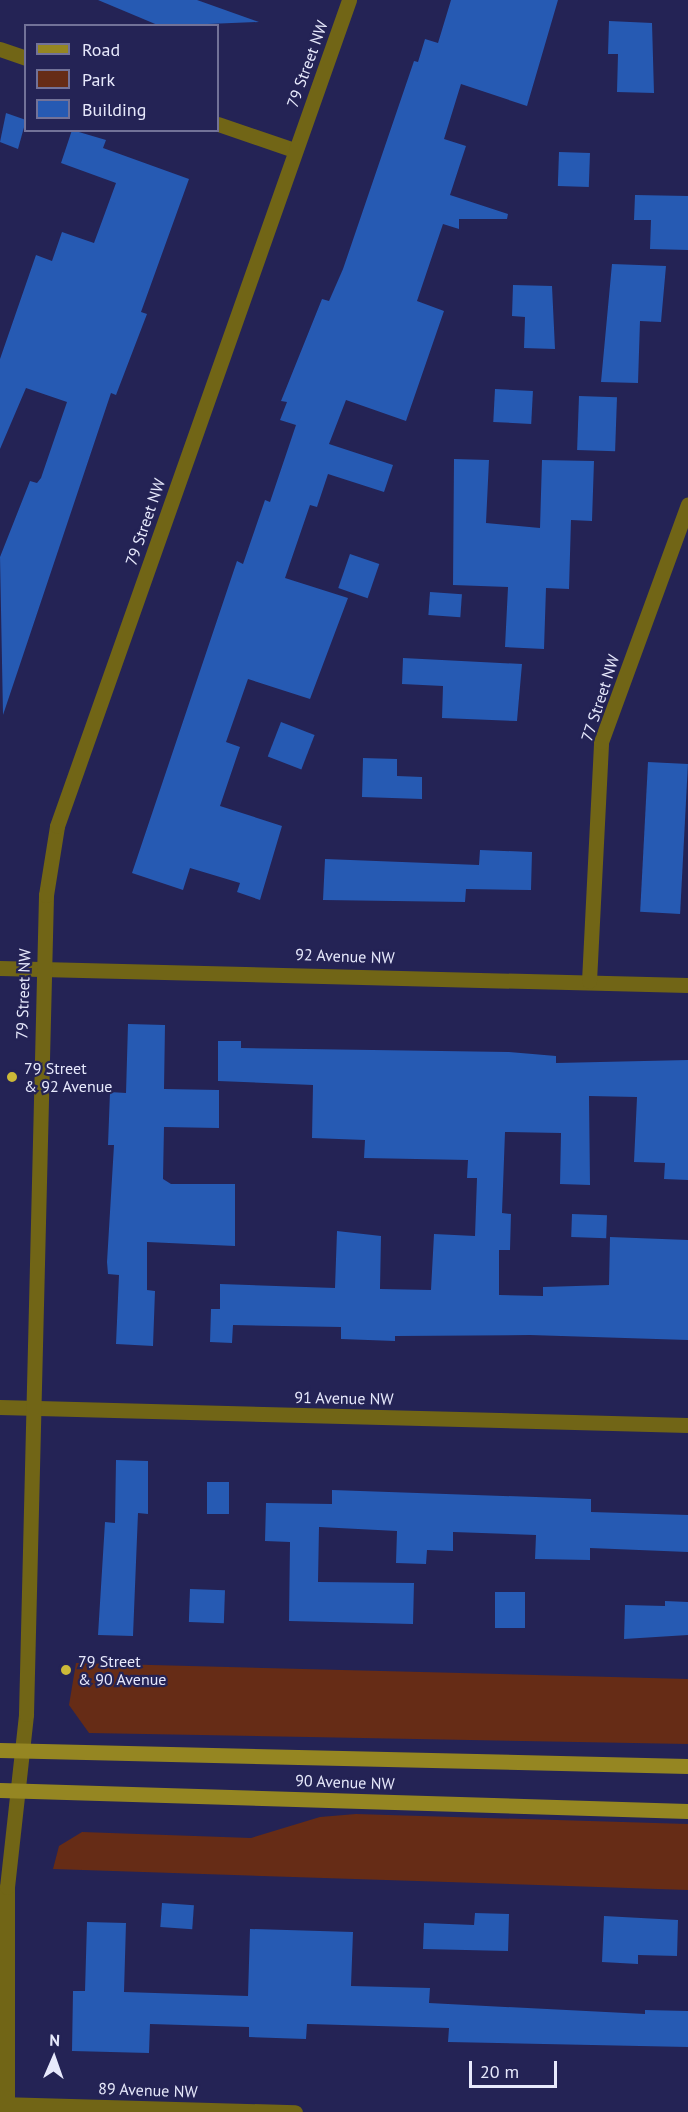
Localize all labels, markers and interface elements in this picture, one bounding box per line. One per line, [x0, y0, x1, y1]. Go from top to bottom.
street label: 79 Street NW [282, 18, 332, 110]
legend [24, 24, 219, 132]
text: Road [82, 38, 120, 61]
text: Park [82, 68, 115, 91]
text: Building [82, 98, 146, 121]
street label: 79 Street NW [121, 476, 169, 568]
street label: 77 Street NW [577, 652, 623, 744]
street label: 92 Avenue NW [295, 945, 395, 967]
street label: 79 Street NW [12, 948, 34, 1040]
place label: 79 Street & 92 Avenue [24, 1058, 113, 1096]
marker: 79 Street & 92 Avenue [5, 1070, 19, 1084]
street label: 91 Avenue NW [294, 1388, 394, 1408]
place label: 79 Street & 90 Avenue [78, 1651, 167, 1689]
marker: 79 Street & 90 Avenue [59, 1663, 73, 1677]
street label: 90 Avenue NW [295, 1771, 395, 1793]
north arrow [24, 2028, 84, 2088]
text: N [49, 2030, 60, 2050]
scale bar [472, 2049, 560, 2087]
text: 20 m [480, 2060, 519, 2083]
street label: 89 Avenue NW [98, 2079, 198, 2101]

